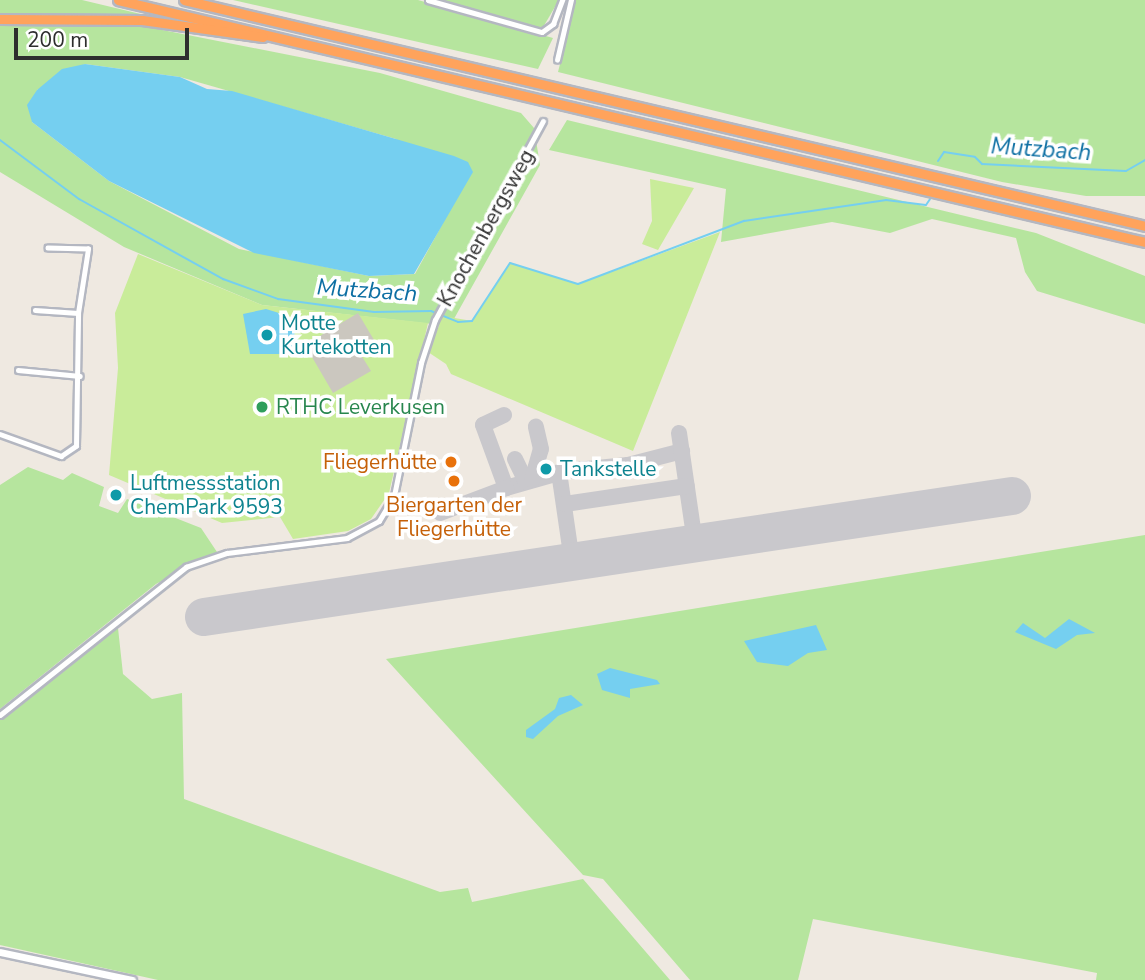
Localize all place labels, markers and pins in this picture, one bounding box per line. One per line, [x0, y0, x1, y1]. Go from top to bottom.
place label: Motte Kurtekotten [281, 310, 391, 360]
marker: Motte Kurtekotten [259, 327, 275, 343]
place label: RTHC Leverkusen [276, 394, 445, 420]
marker: RTHC Leverkusen [254, 399, 270, 415]
place label: Fliegerhütte [323, 449, 437, 475]
marker: Fliegerhütte [443, 454, 459, 470]
place label: Tankstelle [560, 456, 656, 482]
marker: Tankstelle [538, 461, 554, 477]
place label: Luftmessstation ChemPark 9593 [130, 470, 283, 520]
marker: Biergarten der Fliegerhütte [446, 473, 462, 489]
marker: Luftmessstation ChemPark 9593 [108, 487, 124, 503]
place label: Biergarten der Fliegerhütte [386, 492, 522, 542]

